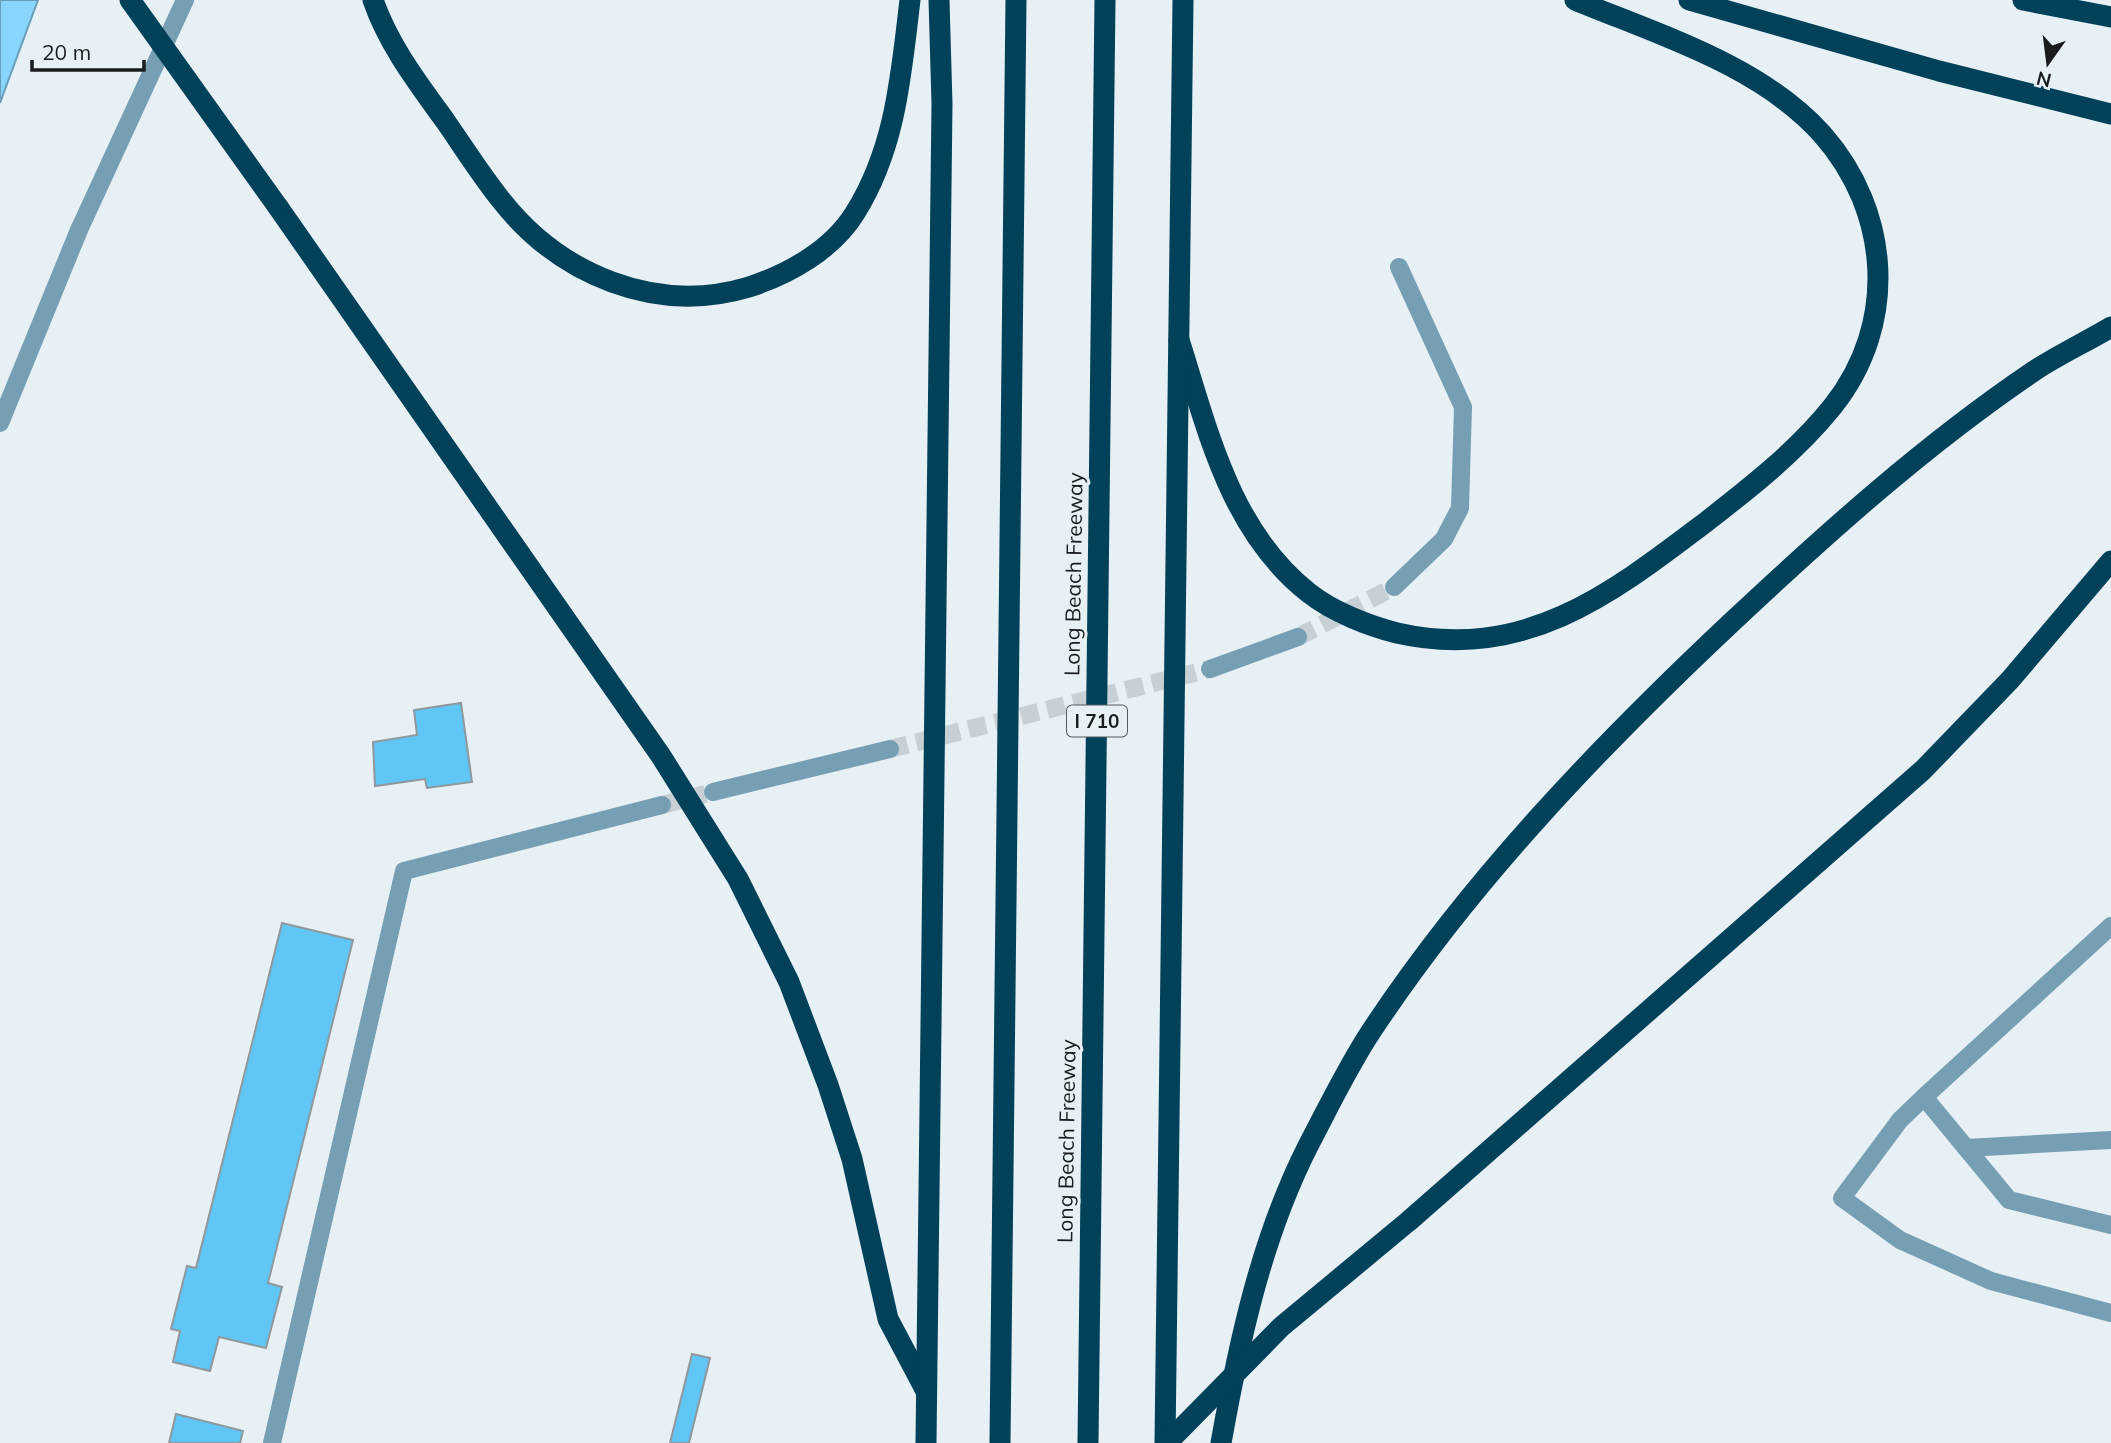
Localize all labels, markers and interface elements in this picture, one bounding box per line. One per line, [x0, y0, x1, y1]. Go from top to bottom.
scale bar [32, 28, 144, 72]
north arrow [2013, 28, 2083, 98]
text: 20 m [42, 39, 91, 65]
text: N [2034, 66, 2054, 93]
street label: Long Beach Freeway [1058, 472, 1088, 676]
road number: I 710 [1067, 706, 1127, 736]
street label: Long Beach Freeway [1051, 1039, 1081, 1243]

